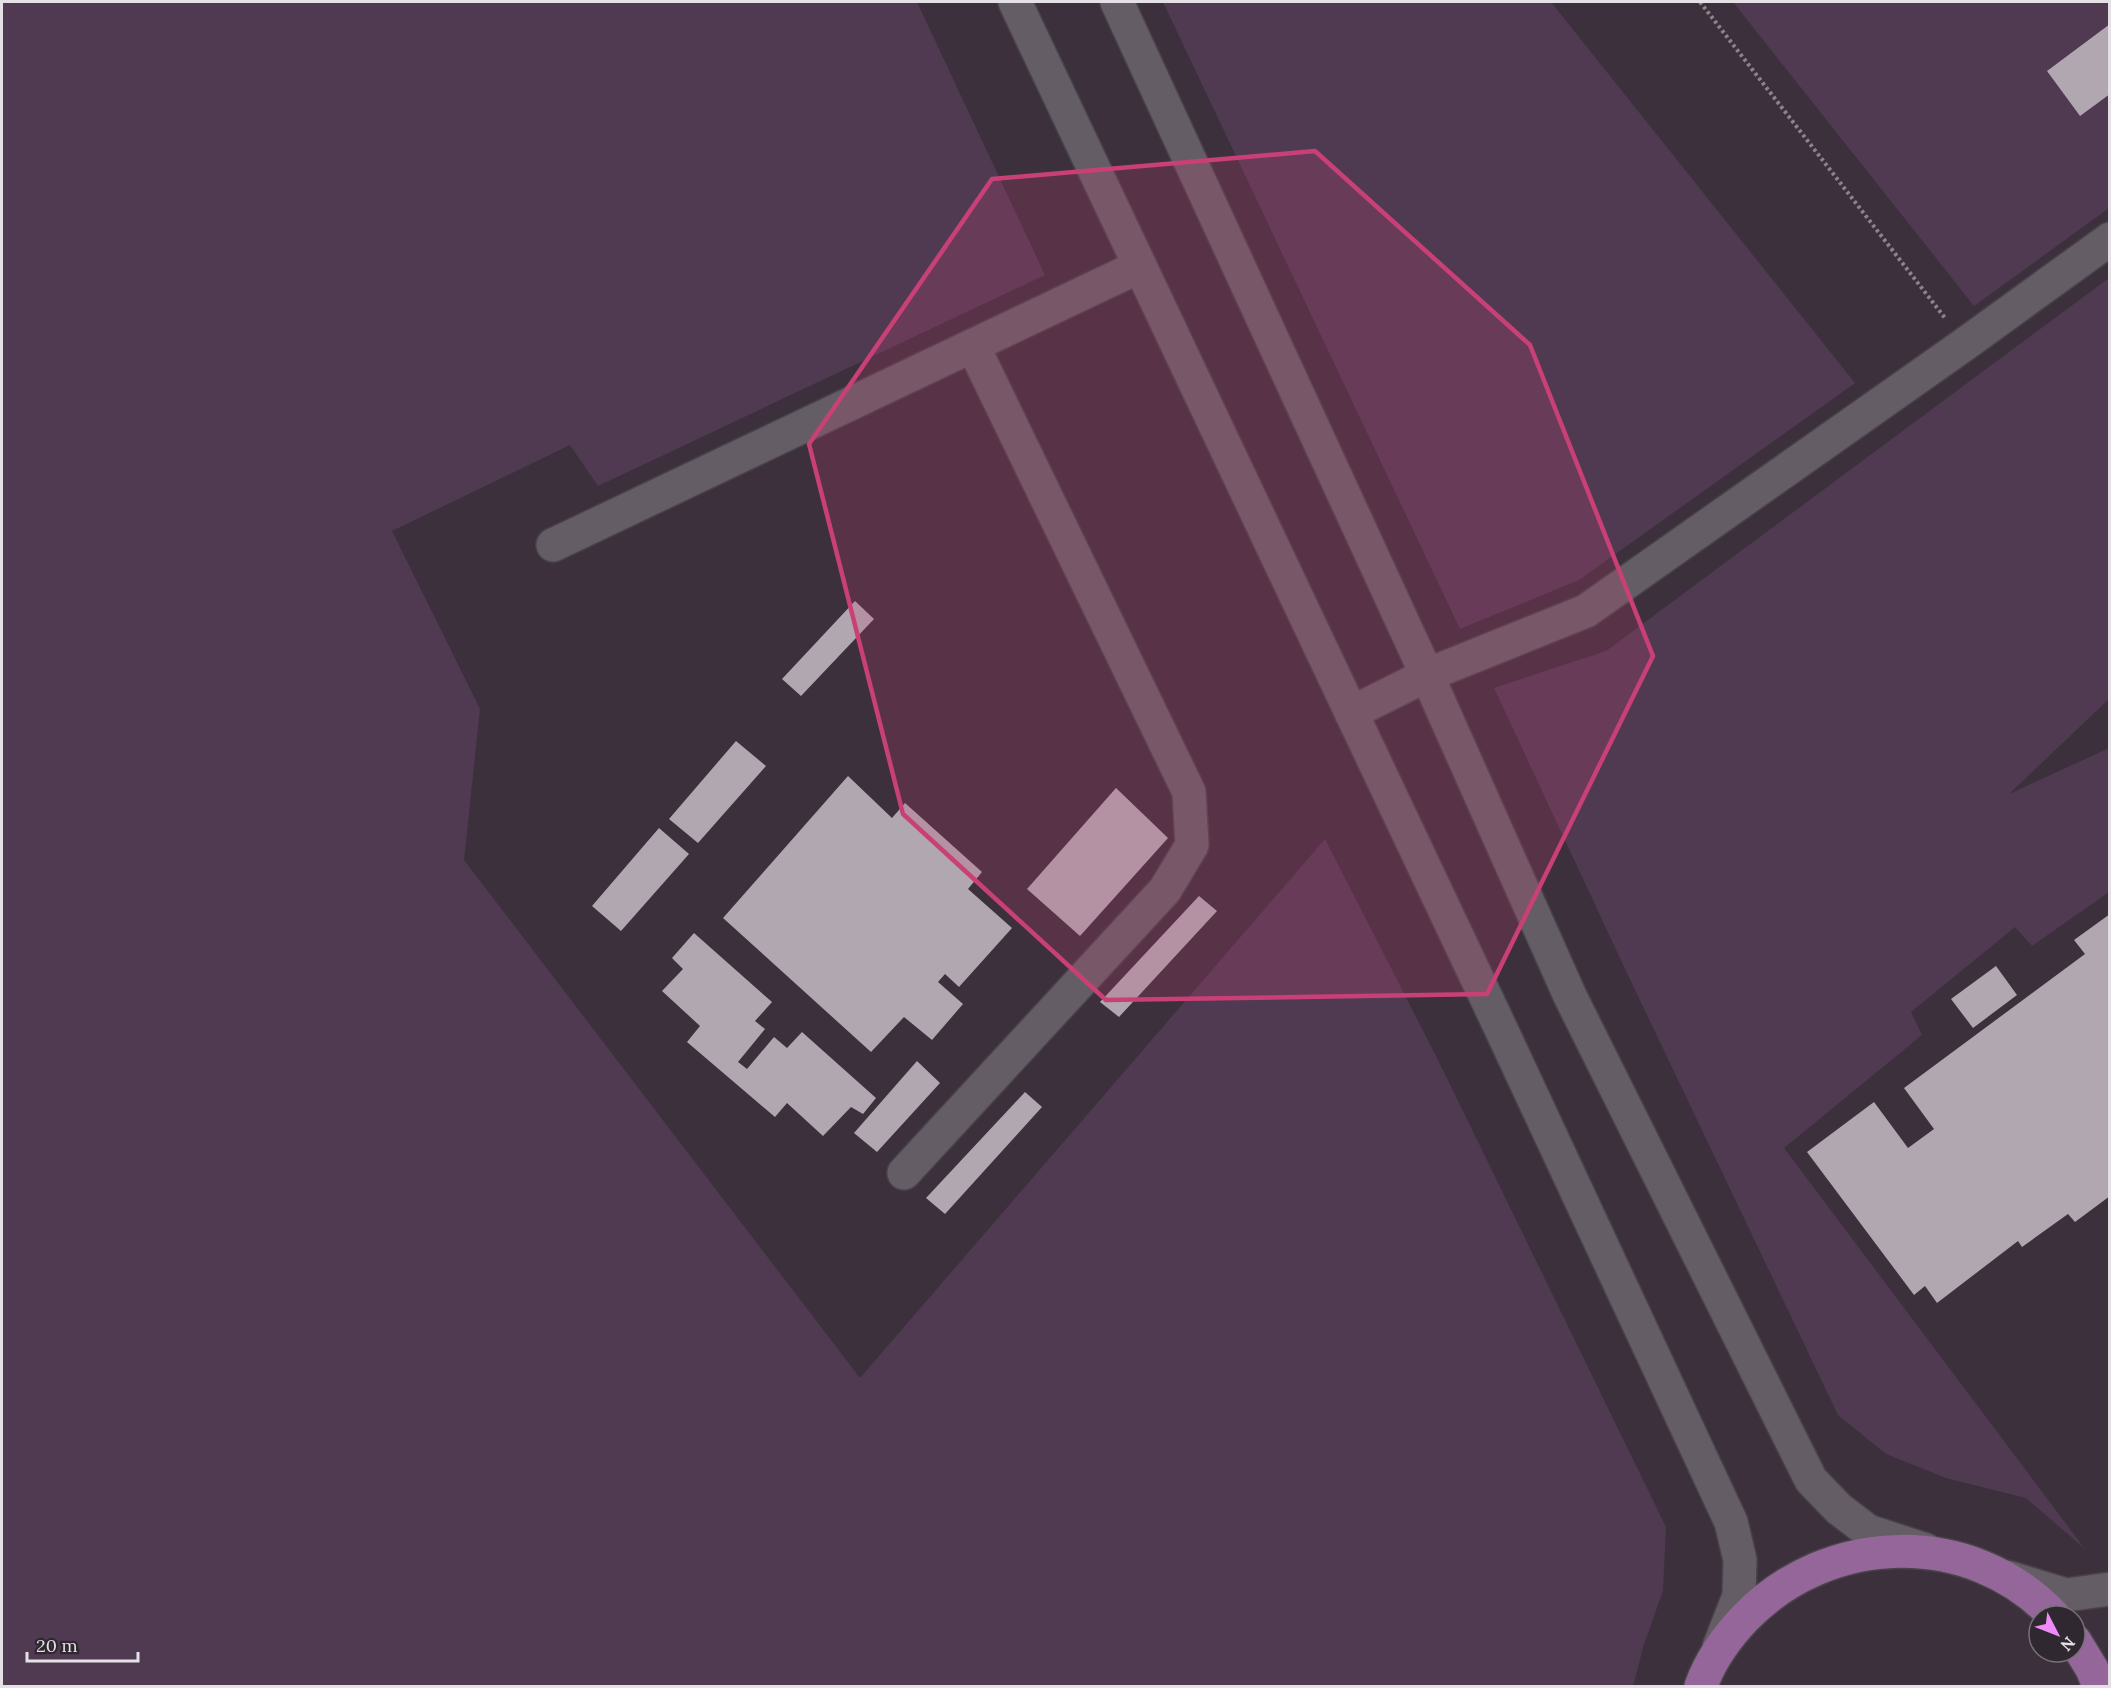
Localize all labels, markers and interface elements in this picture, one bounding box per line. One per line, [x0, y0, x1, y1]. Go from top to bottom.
north arrow [2027, 1604, 2087, 1664]
scale bar [27, 1625, 138, 1663]
text: N [2057, 1633, 2080, 1655]
text: 20 m [36, 1634, 78, 1657]

